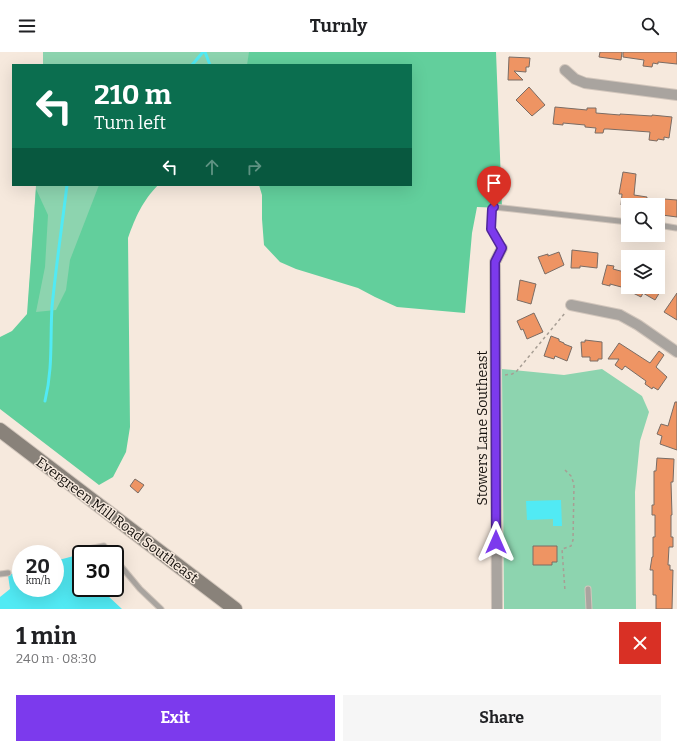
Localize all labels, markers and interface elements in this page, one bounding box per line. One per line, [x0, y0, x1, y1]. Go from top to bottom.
icon: menu [16, 15, 38, 37]
text: Turnly [310, 15, 367, 37]
icon: search [639, 15, 661, 37]
text: 210 m [94, 78, 171, 111]
icon: left [28, 80, 80, 132]
text: Turn left [94, 112, 166, 134]
icon: left [159, 156, 181, 178]
icon: ahead [201, 156, 223, 178]
icon: right [243, 156, 265, 178]
pin [477, 166, 511, 207]
icon: arrive [483, 172, 505, 194]
map controls [621, 198, 665, 294]
button: search [621, 198, 665, 242]
button: layers [621, 250, 665, 294]
street label: Stowers Lane Southeast [474, 350, 491, 506]
street label: Evergreen Mill Road Southeast [33, 454, 201, 586]
position arrow [475, 521, 517, 563]
speed limit sign: 30 [72, 545, 124, 597]
text: 20 [26, 554, 50, 578]
text: km/h [26, 575, 50, 587]
text: 1 min [16, 622, 77, 650]
button: close [619, 622, 661, 664]
text: 240 m · 08:30 [16, 651, 97, 666]
button: Exit [16, 695, 335, 741]
button: Share [343, 695, 661, 741]

